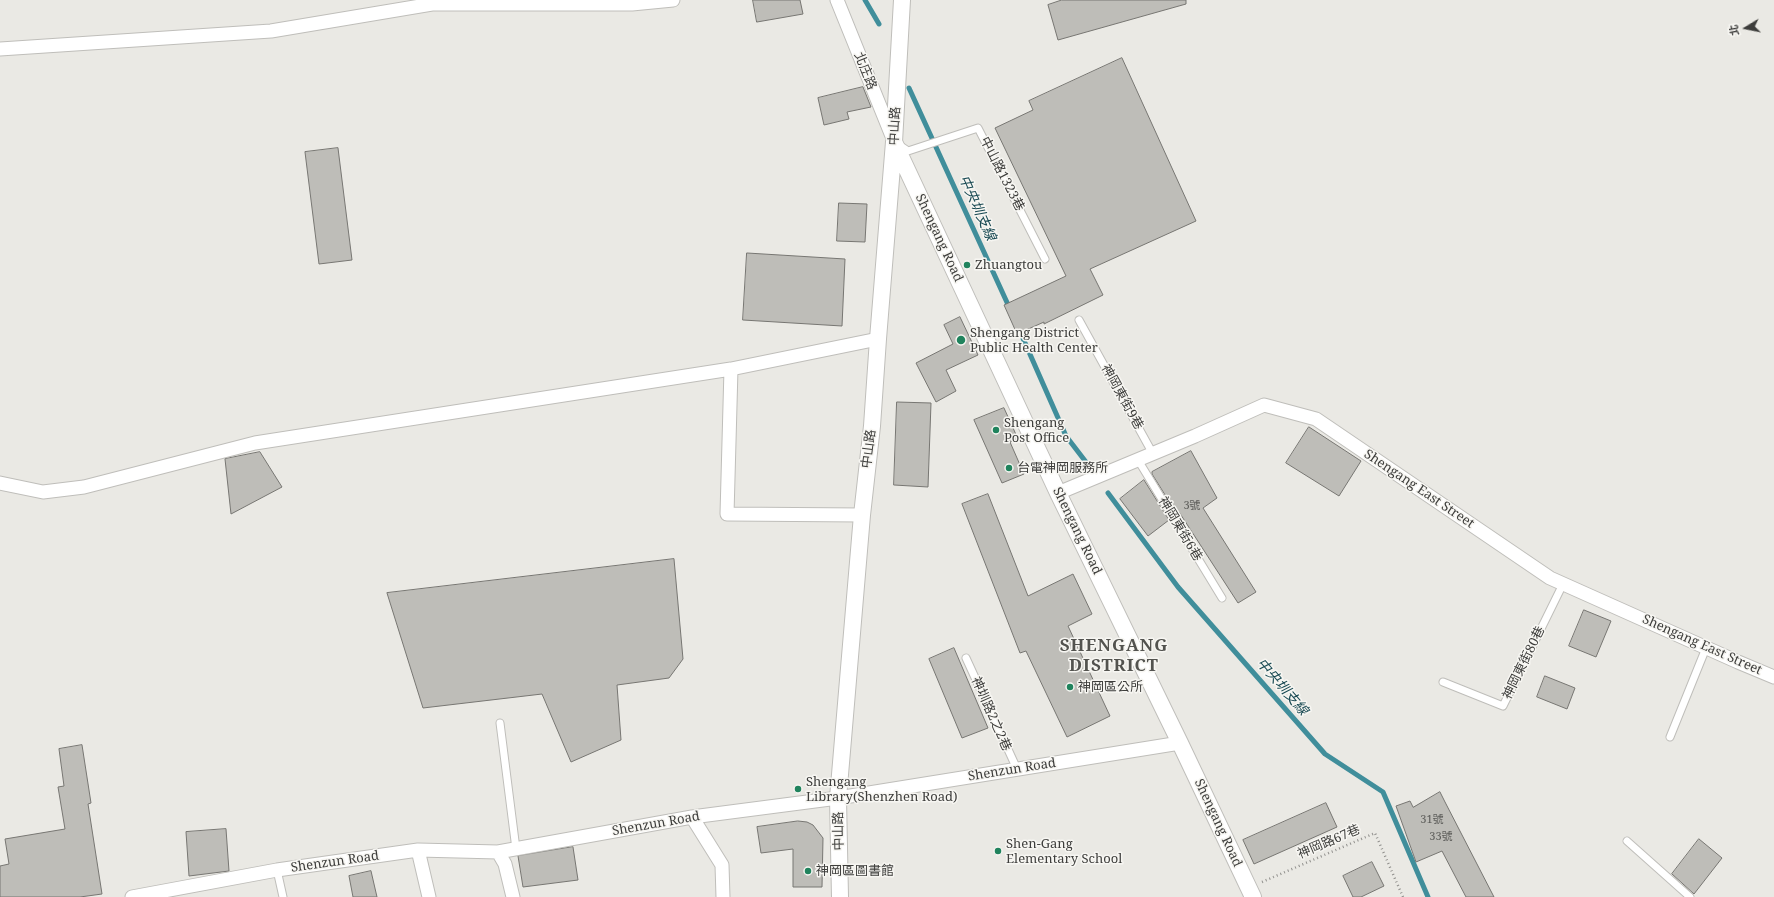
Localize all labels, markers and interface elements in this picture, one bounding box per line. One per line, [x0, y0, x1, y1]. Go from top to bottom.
north arrow [1726, 8, 1766, 48]
text: 北 [1725, 23, 1742, 37]
street label: 北庄路 [850, 50, 880, 92]
street label: 中山路 [886, 106, 904, 146]
street label: 中山路1323巷 [977, 134, 1027, 214]
water label: 中央圳支線 [955, 173, 999, 243]
street label: Shengang Road [912, 192, 966, 284]
place label: Zhuangtou [975, 257, 1042, 273]
marker: Zhuangtou [962, 260, 972, 270]
place label: Shengang District Public Health Center [970, 325, 1098, 356]
marker: Shengang District Public Health Center [955, 334, 967, 346]
street label: 神岡東街9巷 [1098, 362, 1146, 432]
place label: Shengang Post Office [1004, 415, 1069, 446]
marker: Shengang Post Office [991, 425, 1001, 435]
street label: 中山路 [859, 429, 879, 469]
street label: Shengang East Street [1361, 446, 1477, 532]
place label: 台電神岡服務所 [1017, 460, 1108, 476]
marker: 台電神岡服務所 [1004, 463, 1014, 473]
street label: Shengang Road [1049, 485, 1105, 577]
street label: 神岡東街6巷 [1155, 494, 1205, 564]
house number: 3號 [1183, 499, 1201, 513]
street label: Shengang East Street [1640, 612, 1764, 678]
street label: 神岡東街80巷 [1500, 624, 1548, 702]
district label: SHENGANG DISTRICT [1060, 636, 1168, 676]
water label: 中央圳支線 [1253, 655, 1311, 719]
street label: 神圳路2之2巷 [968, 674, 1014, 754]
place label: 神岡區公所 [1078, 679, 1143, 695]
marker: 神岡區公所 [1065, 682, 1075, 692]
street label: Shenzun Road [967, 755, 1057, 785]
place label: Shengang Library(Shenzhen Road) [806, 774, 958, 805]
street label: Shengang Road [1191, 777, 1245, 869]
marker: Shengang Library(Shenzhen Road) [793, 784, 803, 794]
street label: Shenzun Road [611, 809, 701, 839]
street label: 中山路 [831, 811, 847, 851]
house number: 31號 [1420, 813, 1444, 827]
street label: 神岡路67巷 [1295, 822, 1363, 862]
house number: 33號 [1429, 830, 1453, 844]
place label: Shen-Gang Elementary School [1006, 836, 1122, 867]
marker: Shen-Gang Elementary School [993, 846, 1003, 856]
street label: Shenzun Road [290, 848, 380, 876]
place label: 神岡區圖書館 [816, 863, 894, 879]
marker: 神岡區圖書館 [803, 866, 813, 876]

